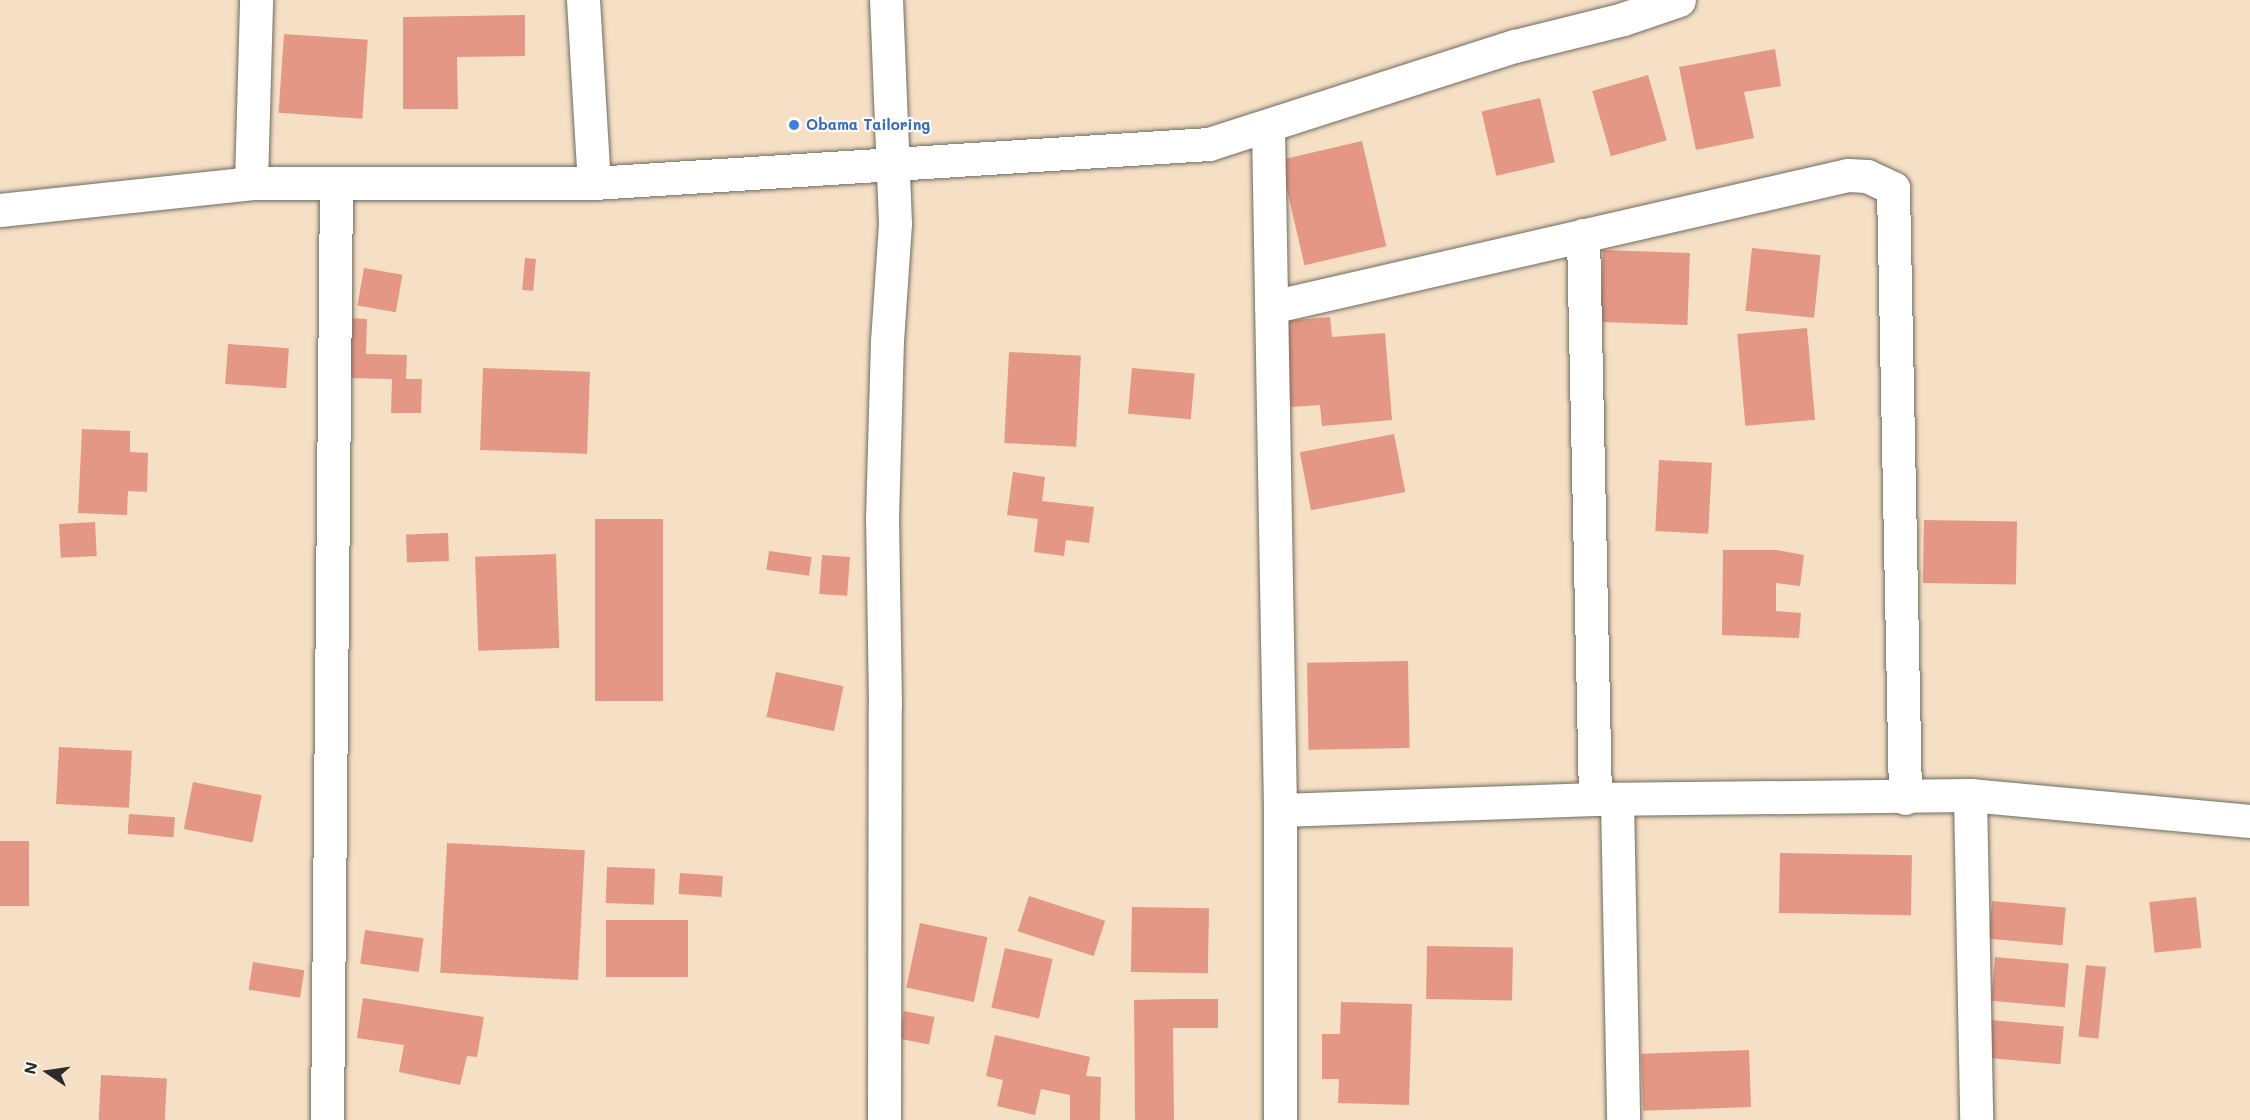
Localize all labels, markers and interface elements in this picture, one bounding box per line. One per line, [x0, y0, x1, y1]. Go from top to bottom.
place label: Obama Tailoring [806, 116, 930, 134]
marker: Obama Tailoring [787, 118, 801, 132]
north arrow [18, 1042, 78, 1102]
text: N [18, 1060, 42, 1076]

